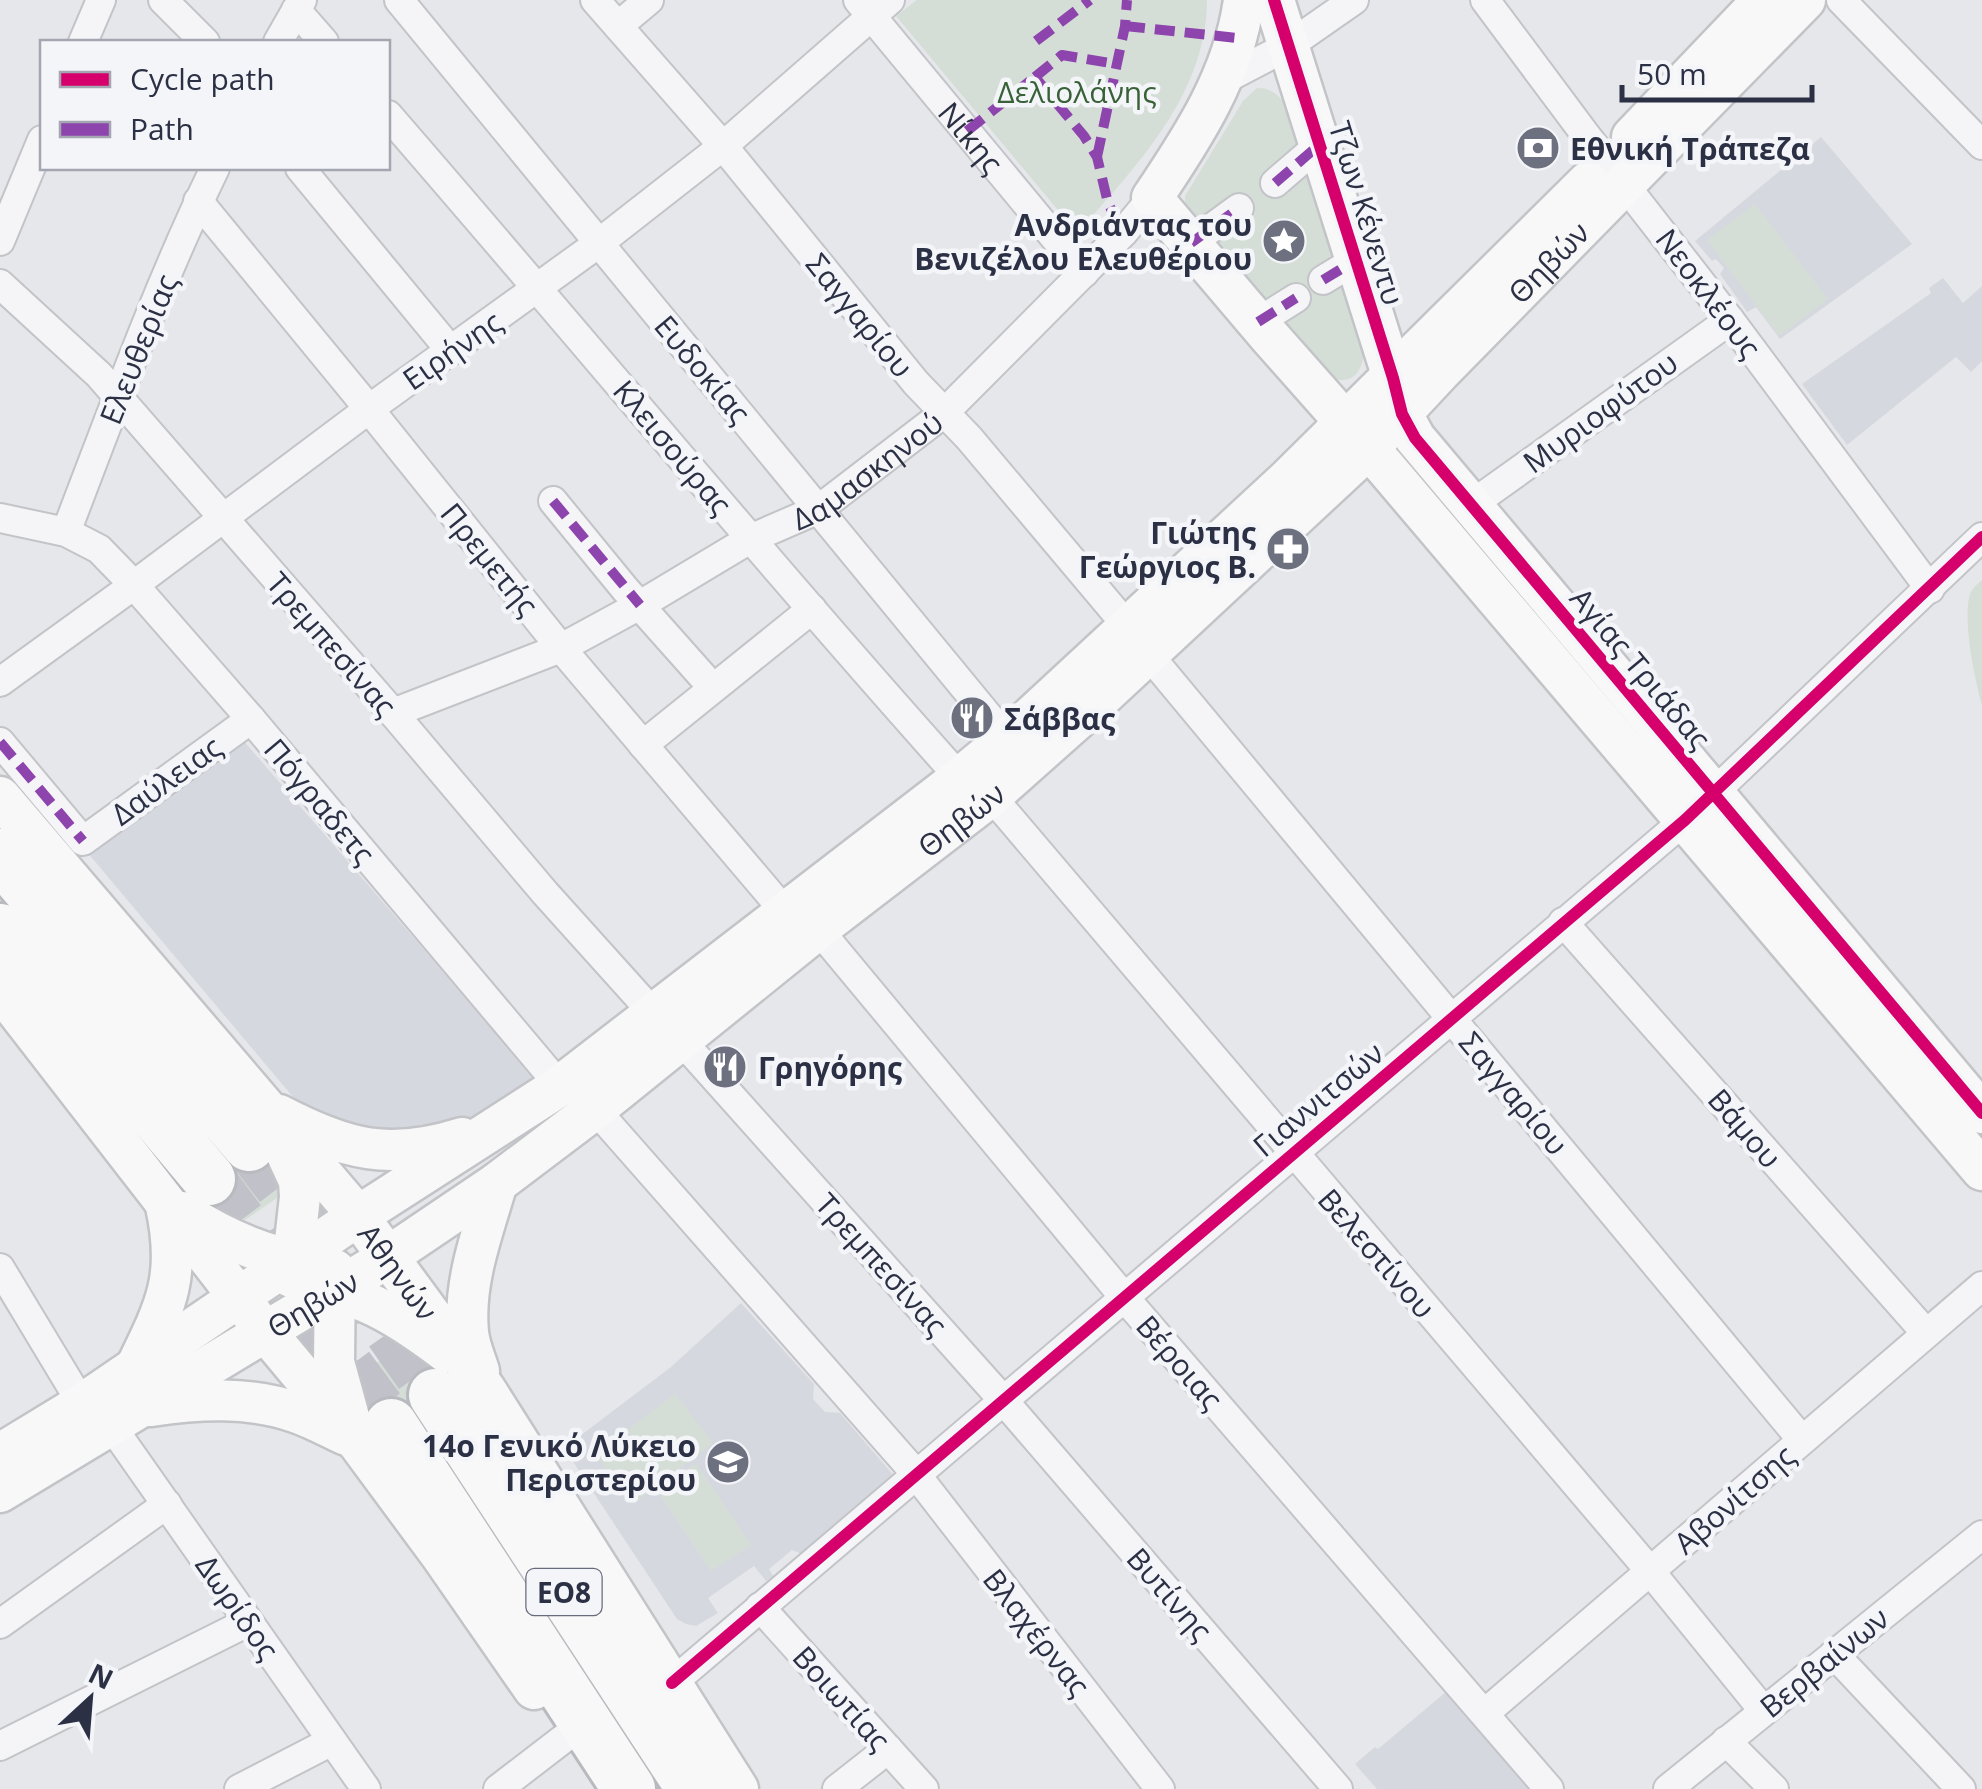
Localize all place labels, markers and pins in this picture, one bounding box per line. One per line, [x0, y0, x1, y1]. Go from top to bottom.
bank icon: Εθνική Τράπεζα [1515, 125, 1561, 171]
place label: Εθνική Τράπεζα [1570, 128, 1810, 169]
place label: Ανδριάντας του Βενιζέλου Ελευθέριου [914, 204, 1252, 279]
place icon: Ανδριάντας του Βενιζέλου Ελευθέριου [1261, 218, 1307, 264]
place label: Γιώτης Γεώργιος Β. [1079, 512, 1256, 587]
pharmacy icon: Γιώτης Γεώργιος Β. [1265, 526, 1311, 572]
restaurant icon: Σάββας [949, 695, 995, 741]
place label: Σάββας [1004, 698, 1115, 739]
restaurant icon: Γρηγόρης [702, 1044, 748, 1090]
place label: Γρηγόρης [758, 1047, 902, 1088]
place label: 14ο Γενικό Λύκειο Περιστερίου [422, 1425, 696, 1500]
school or university icon: 14ο Γενικό Λύκειο Περιστερίου [705, 1439, 751, 1485]

